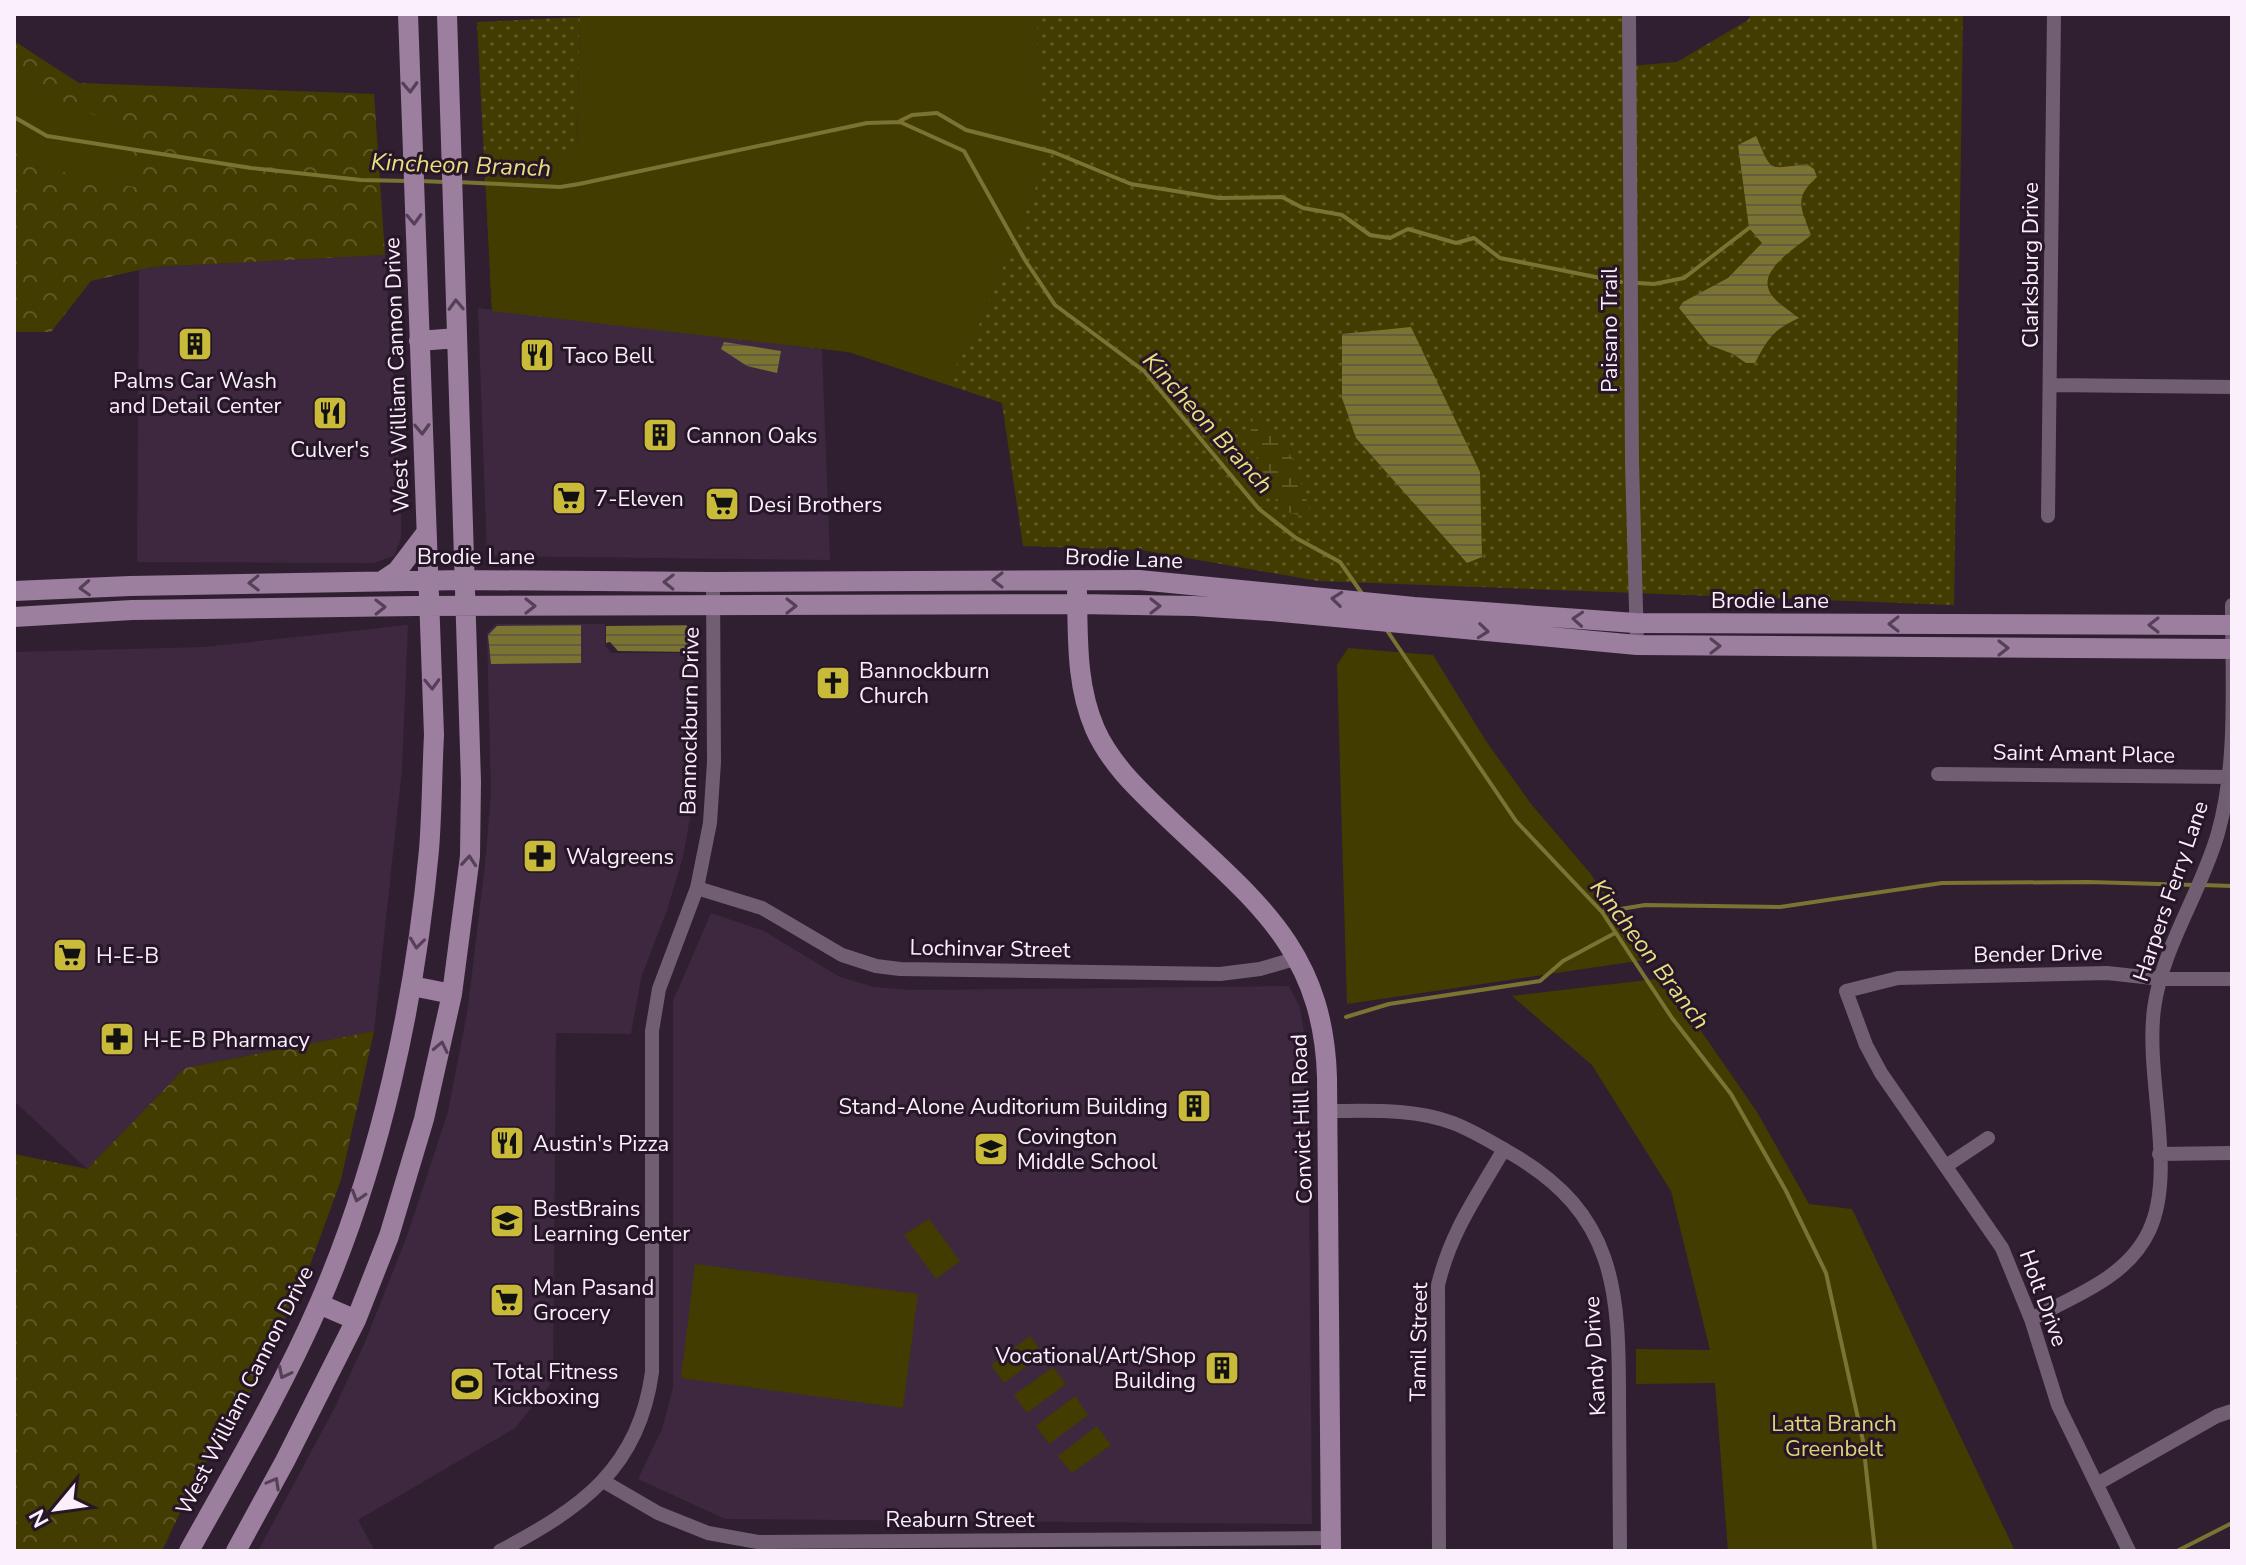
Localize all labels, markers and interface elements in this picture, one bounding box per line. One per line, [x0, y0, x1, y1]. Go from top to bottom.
one-way arrow [402, 81, 419, 94]
water label: Kincheon Branch [370, 146, 552, 184]
street label: Clarksburg Drive [2016, 182, 2046, 348]
one-way arrow [406, 213, 423, 226]
street label: West William Cannon Drive [377, 237, 417, 513]
street label: Paisano Trail [1595, 267, 1625, 393]
one-way arrow [447, 298, 464, 311]
building icon: Palms Car Wash and Detail Center [176, 325, 214, 363]
restaurant icon: Taco Bell [518, 336, 556, 374]
place label: Taco Bell [563, 341, 654, 371]
water label: Kincheon Branch [1136, 345, 1280, 501]
place label: Palms Car Wash and Detail Center [109, 366, 281, 421]
restaurant icon: Culver's [311, 394, 349, 432]
building icon: Cannon Oaks [641, 416, 679, 454]
place label: Cannon Oaks [686, 421, 817, 451]
one-way arrow [413, 423, 430, 436]
place label: Culver's [290, 435, 370, 465]
supermarket icon: 7-Eleven [550, 479, 588, 517]
place label: 7-Eleven [595, 484, 684, 514]
supermarket icon: Desi Brothers [703, 485, 741, 523]
place label: Desi Brothers [748, 490, 882, 520]
street label: Brodie Lane [417, 542, 535, 572]
street label: Brodie Lane [1065, 542, 1183, 576]
one-way arrow [991, 572, 1004, 589]
one-way arrow [662, 573, 675, 591]
one-way arrow [247, 575, 260, 592]
one-way arrow [78, 579, 91, 596]
street label: Brodie Lane [1711, 586, 1829, 616]
one-way arrow [1330, 591, 1343, 608]
one-way arrow [524, 597, 537, 615]
one-way arrow [785, 597, 798, 615]
one-way arrow [1149, 597, 1162, 615]
one-way arrow [374, 598, 387, 616]
one-way arrow [1571, 611, 1584, 628]
one-way arrow [1887, 615, 1900, 633]
one-way arrow [2147, 616, 2160, 634]
one-way arrow [1477, 623, 1490, 640]
street label: Bannockburn Drive [673, 627, 707, 815]
one-way arrow [1709, 637, 1722, 655]
one-way arrow [1997, 639, 2010, 657]
place label: Bannockburn Church [859, 656, 989, 711]
church icon: Bannockburn Church [814, 664, 852, 702]
one-way arrow [423, 678, 440, 691]
street label: Saint Amant Place [1993, 737, 2175, 771]
street label: Harpers Ferry Lane [2126, 797, 2216, 986]
pharmacy icon: Walgreens [521, 837, 559, 875]
place label: Walgreens [566, 842, 674, 872]
one-way arrow [460, 854, 477, 867]
water label: Kincheon Branch [1583, 872, 1717, 1036]
street label: Lochinvar Street [909, 933, 1071, 965]
supermarket icon: H-E-B [51, 936, 89, 974]
one-way arrow [409, 937, 426, 950]
street label: Bender Drive [1973, 938, 2103, 970]
place label: H-E-B [96, 941, 159, 971]
pharmacy icon: H-E-B Pharmacy [98, 1020, 136, 1058]
place label: H-E-B Pharmacy [143, 1025, 310, 1055]
street label: Convict Hill Road [1284, 1033, 1320, 1205]
one-way arrow [432, 1041, 449, 1054]
building icon: Stand-Alone Auditorium Building [1175, 1087, 1213, 1125]
place label: Stand-Alone Auditorium Building [838, 1092, 1168, 1122]
place label: Covington Middle School [1017, 1122, 1158, 1177]
restaurant icon: Austin's Pizza [488, 1124, 526, 1162]
place label: Austin's Pizza [533, 1129, 669, 1159]
school or university icon: Covington Middle School [972, 1130, 1010, 1168]
one-way arrow [351, 1189, 367, 1202]
place label: BestBrains Learning Center [533, 1194, 690, 1249]
school or university icon: BestBrains Learning Center [488, 1202, 526, 1240]
street label: Holt Drive [2012, 1246, 2074, 1351]
street label: West William Cannon Drive [169, 1261, 321, 1520]
place label: Man Pasand Grocery [533, 1273, 654, 1328]
supermarket icon: Man Pasand Grocery [488, 1281, 526, 1319]
street label: Tamil Street [1403, 1282, 1435, 1402]
street label: Kandy Drive [1577, 1295, 1613, 1417]
place label: Vocational/Art/Shop Building [994, 1341, 1196, 1396]
building icon: Vocational/Art/Shop Building [1203, 1349, 1241, 1387]
place label: Total Fitness Kickboxing [493, 1357, 618, 1412]
one-way arrow [279, 1365, 294, 1380]
sports icon: Total Fitness Kickboxing [448, 1365, 486, 1403]
park label: Latta Branch Greenbelt [1771, 1409, 1897, 1464]
north arrow [16, 1469, 96, 1549]
one-way arrow [264, 1476, 279, 1491]
text: N [22, 1504, 56, 1533]
street label: Reaburn Street [885, 1505, 1035, 1535]

